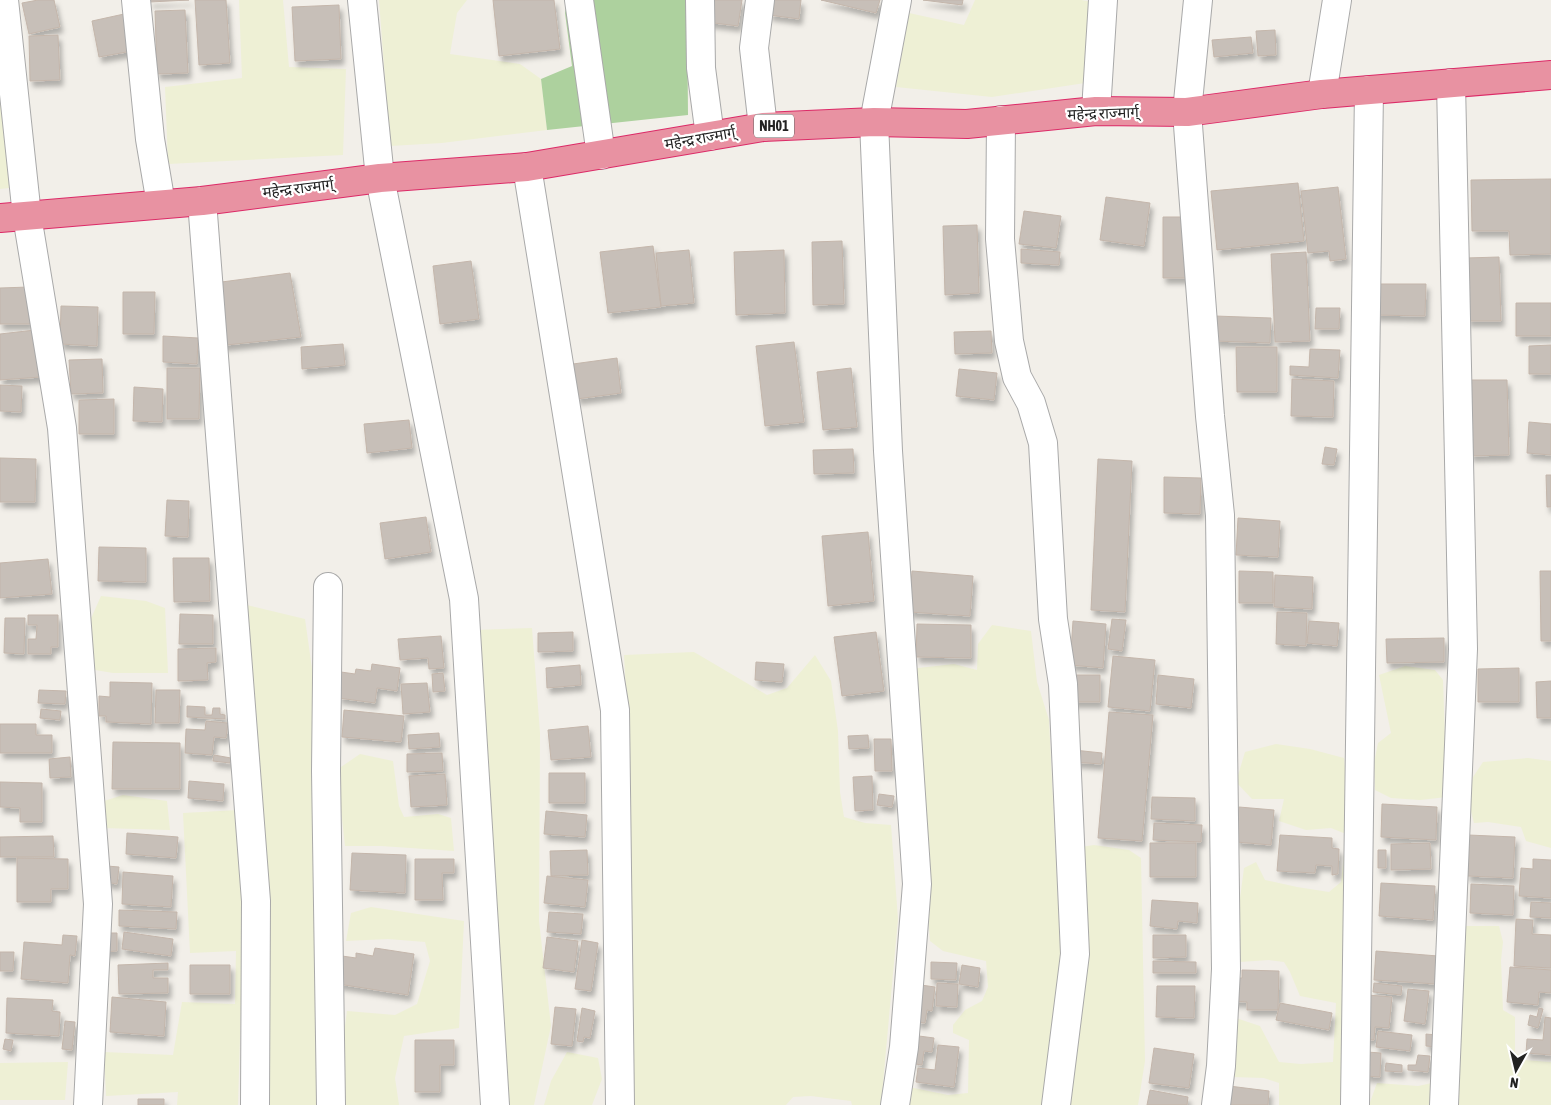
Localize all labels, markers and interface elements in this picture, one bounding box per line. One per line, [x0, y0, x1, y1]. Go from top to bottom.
street label: महेन्द्र राज्मार्ग् [1067, 103, 1141, 125]
road number: NH01 [754, 114, 794, 138]
street label: महेन्द्र राज्मार्ग् [663, 123, 739, 155]
street label: महेन्द्र राज्मार्ग् [261, 175, 337, 203]
north arrow [1491, 1045, 1541, 1095]
text: N [1509, 1074, 1519, 1091]

